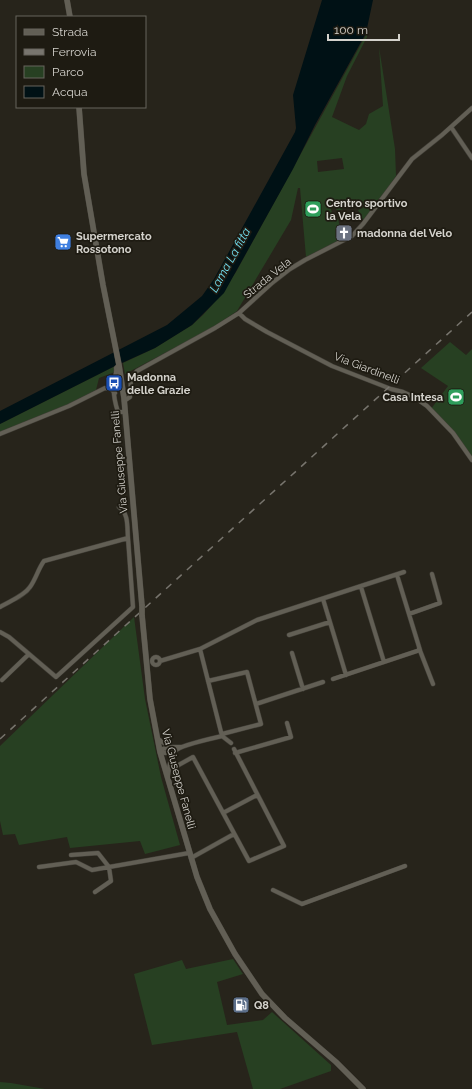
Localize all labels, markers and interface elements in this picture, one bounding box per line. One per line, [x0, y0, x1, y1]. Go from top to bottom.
legend [16, 16, 146, 108]
scale bar [328, 16, 399, 42]
text: 100 m [334, 23, 368, 37]
text: Strada [52, 25, 88, 39]
text: Ferrovia [52, 45, 96, 59]
text: Parco [52, 65, 84, 79]
text: Acqua [52, 85, 88, 99]
place label: Centro sportivo la Vela [326, 197, 408, 223]
sports icon: Centro sportivo la Vela [303, 199, 323, 219]
church icon: madonna del Velo [334, 223, 354, 243]
water label: Lama La fitta [207, 225, 253, 295]
place label: madonna del Velo [357, 227, 452, 240]
place label: Supermercato Rossotono [76, 230, 152, 256]
supermarket icon: Supermercato Rossotono [53, 232, 73, 252]
street label: Strada Vela [241, 255, 294, 302]
street label: Via Giardinelli [332, 350, 401, 387]
place label: Madonna delle Grazie [127, 371, 191, 397]
bus stop icon: Madonna delle Grazie [104, 373, 124, 393]
sports icon: Casa Intesa [446, 387, 466, 407]
place label: Casa Intesa [383, 391, 443, 404]
street label: Via Giuseppe Fanelli [109, 410, 130, 514]
street label: Via Giuseppe Fanelli [159, 728, 198, 831]
fuel station icon: Q8 [231, 995, 251, 1015]
place label: Q8 [254, 999, 269, 1012]

